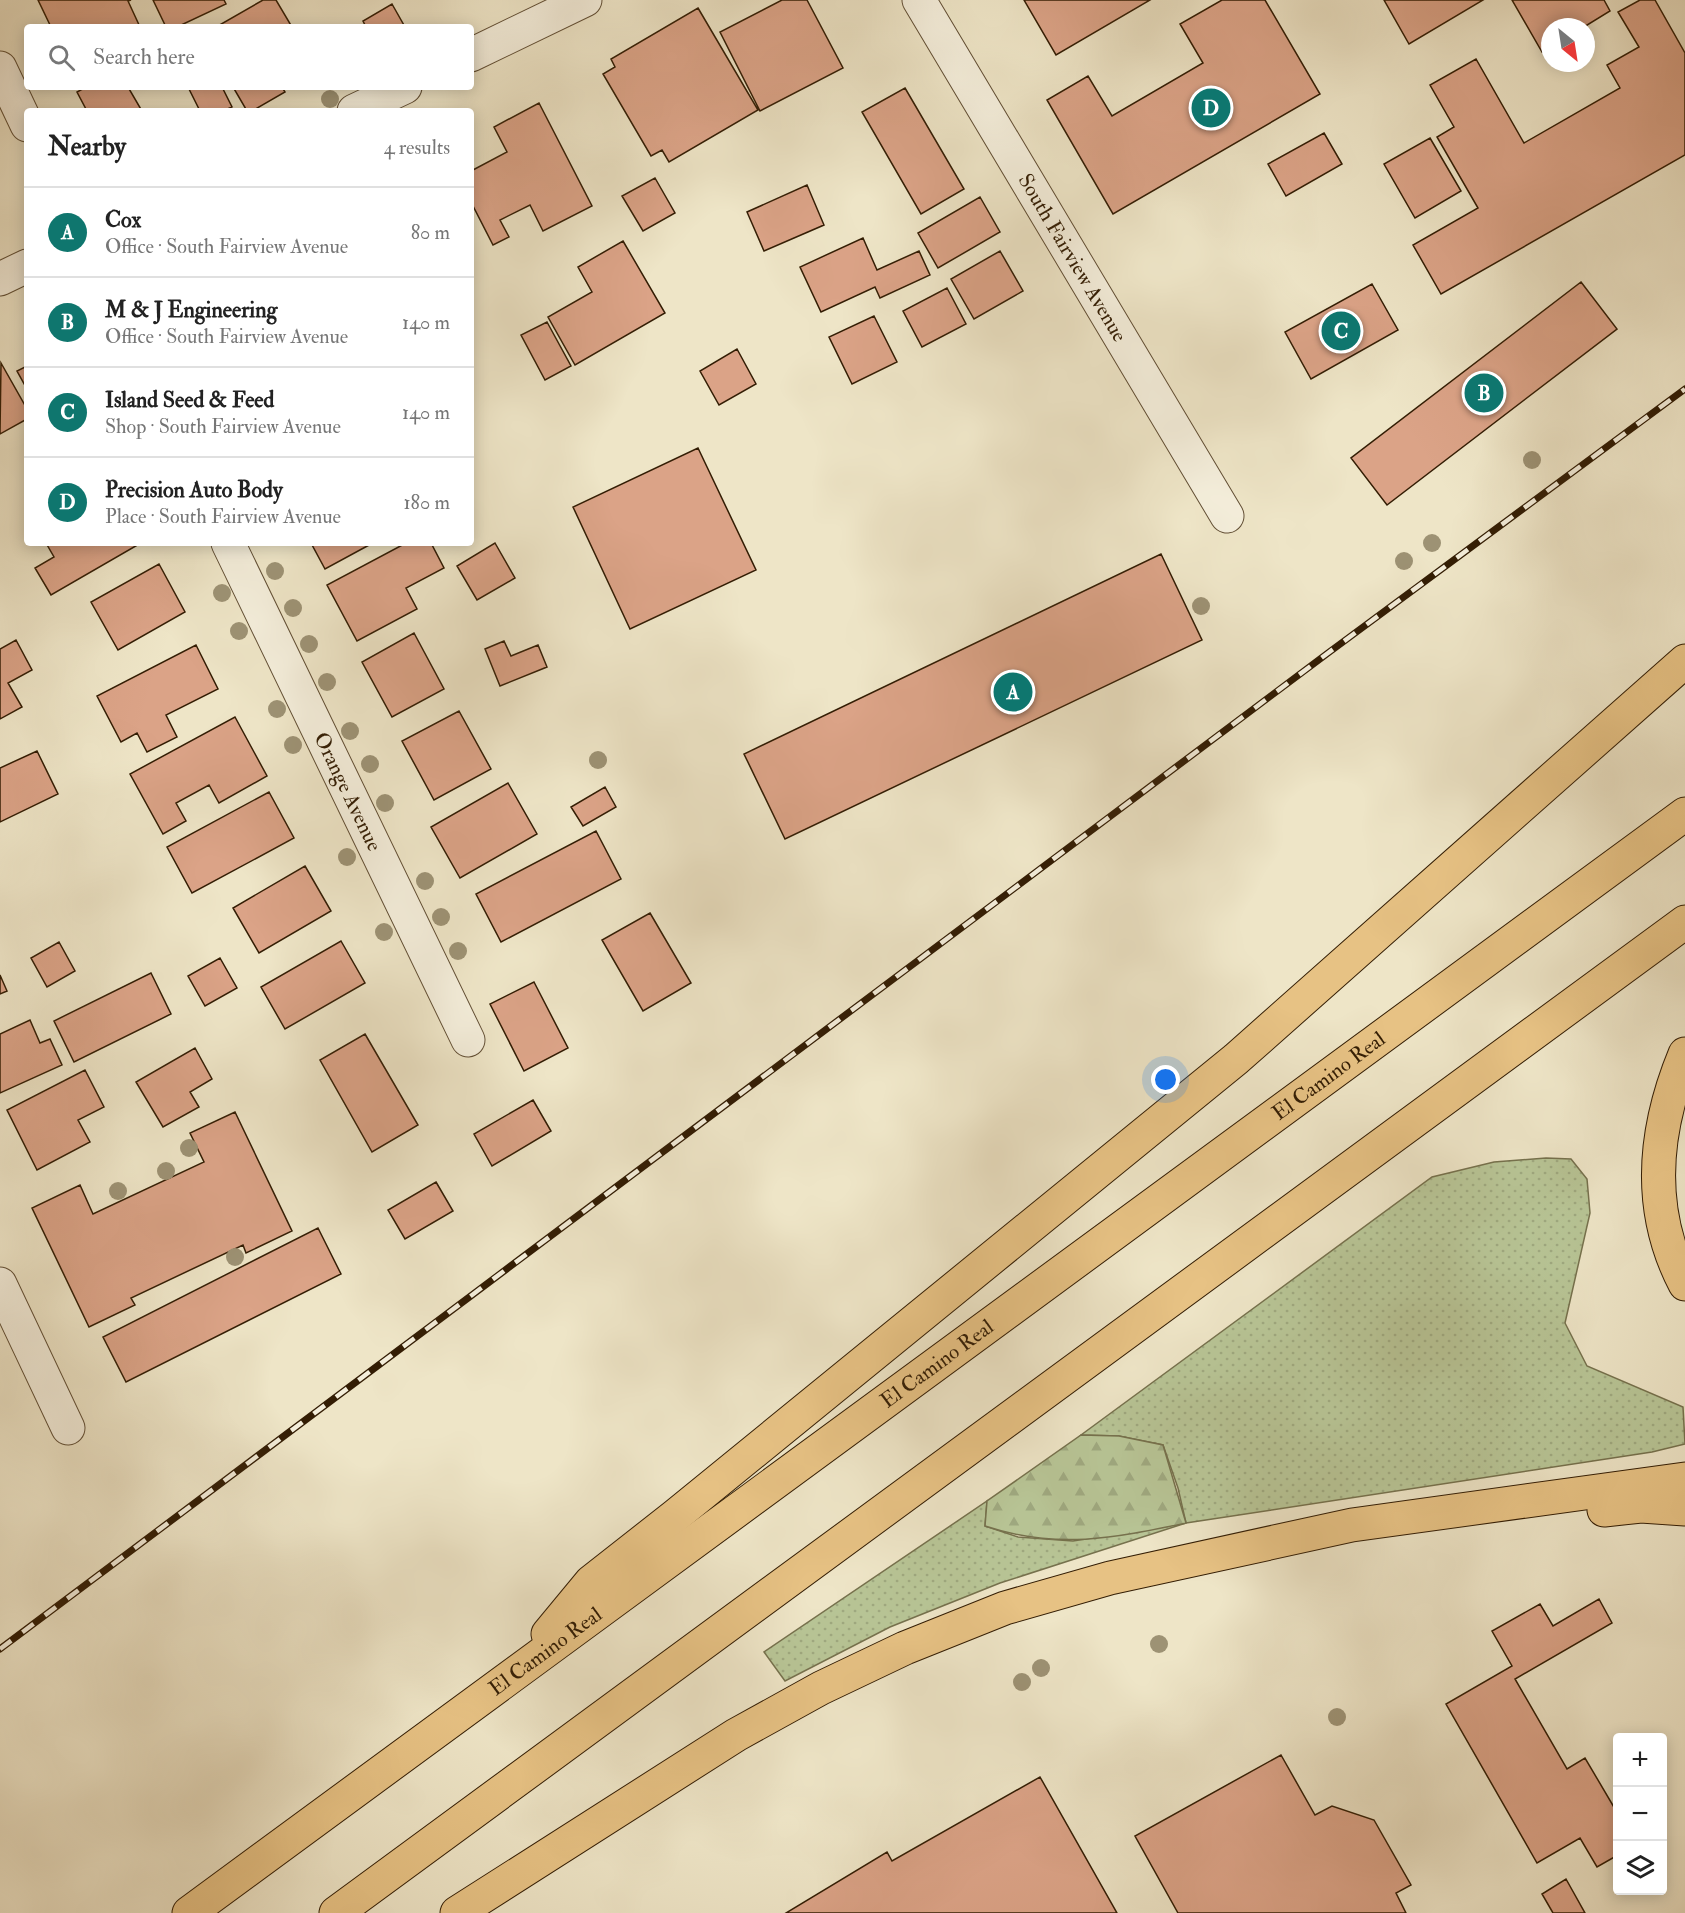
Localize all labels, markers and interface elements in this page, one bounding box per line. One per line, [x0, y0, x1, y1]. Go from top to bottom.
north arrow [1541, 18, 1595, 72]
search box [24, 24, 474, 90]
icon: search [45, 41, 78, 74]
text: Search here [93, 43, 195, 71]
pin: D [1192, 86, 1230, 130]
text: Nearby [48, 131, 126, 163]
text: 4 results [384, 135, 450, 160]
street label: South Fairview Avenue [1012, 169, 1133, 347]
text: Cox [105, 206, 141, 234]
text: A [61, 220, 74, 245]
text: 80 m [411, 220, 450, 245]
text: Office · South Fairview Avenue [105, 234, 348, 259]
text: M & J Engineering [105, 296, 277, 324]
pin: C [1322, 308, 1360, 354]
text: B [61, 310, 74, 335]
text: 140 m [402, 310, 450, 335]
text: Office · South Fairview Avenue [105, 324, 348, 349]
pin: B [1464, 370, 1504, 416]
text: Island Seed & Feed [105, 386, 274, 414]
text: C [60, 400, 75, 425]
text: 140 m [402, 400, 450, 425]
text: Shop · South Fairview Avenue [105, 414, 341, 439]
text: Precision Auto Body [105, 476, 283, 504]
text: D [59, 490, 76, 515]
text: 180 m [403, 490, 450, 515]
text: Place · South Fairview Avenue [105, 504, 341, 529]
pin: A [994, 670, 1032, 714]
street label: Orange Avenue [307, 728, 388, 856]
street label: El Camino Real [1267, 1025, 1391, 1127]
your location [1151, 1065, 1180, 1094]
street label: El Camino Real [875, 1313, 1000, 1414]
street label: El Camino Real [484, 1601, 608, 1702]
map controls [1613, 1733, 1667, 1895]
button: + [1613, 1733, 1667, 1787]
button: − [1613, 1787, 1667, 1841]
button: layers [1613, 1841, 1667, 1895]

